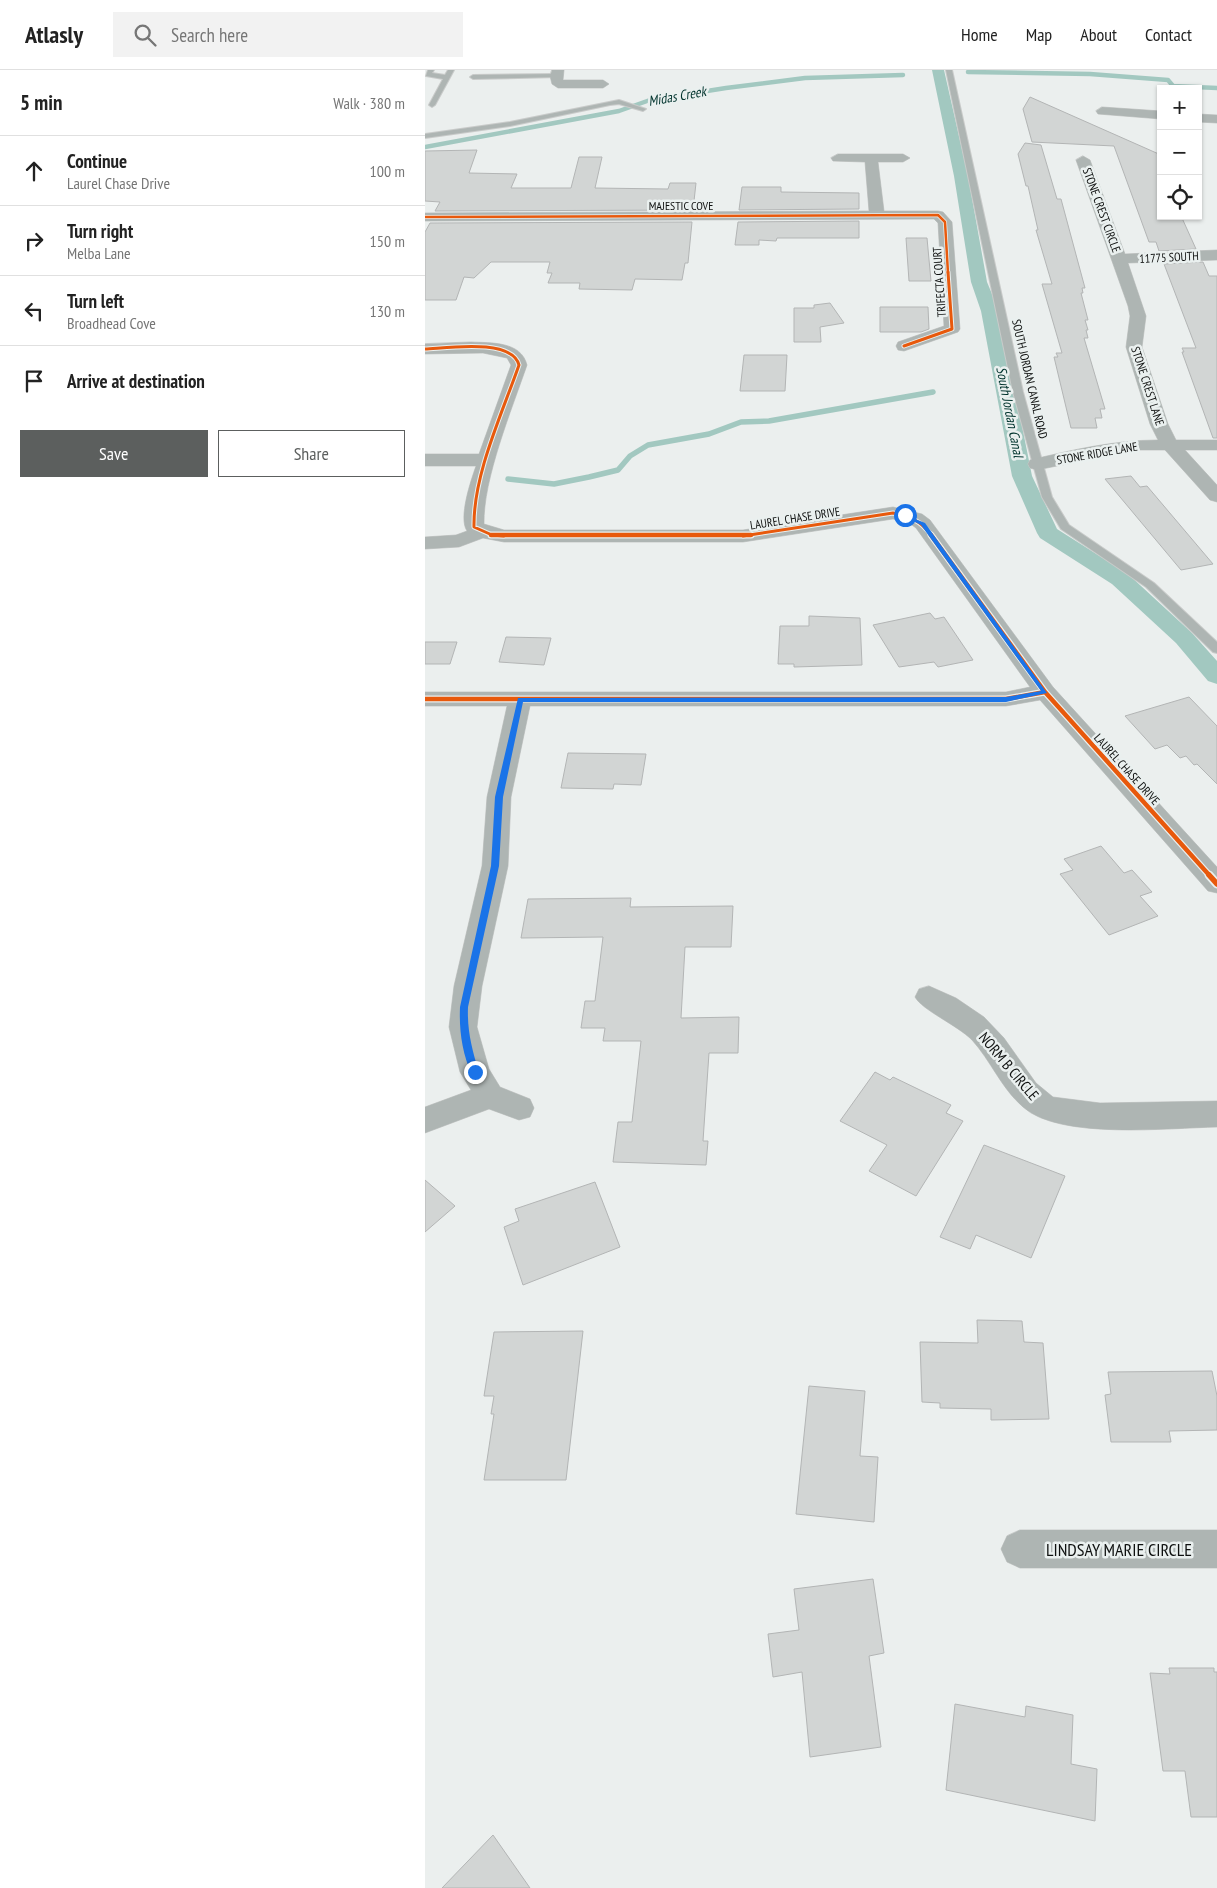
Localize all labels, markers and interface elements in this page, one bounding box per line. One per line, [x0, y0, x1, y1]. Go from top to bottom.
search box [113, 12, 463, 57]
text: Atlasly [25, 19, 83, 50]
icon: search [131, 21, 159, 49]
text: Search here [171, 23, 248, 47]
text: Home [961, 23, 998, 46]
text: Map [1026, 23, 1052, 46]
text: About [1080, 23, 1117, 46]
text: Contact [1145, 23, 1192, 46]
water label: Midas Creek [647, 82, 709, 110]
map controls [1157, 85, 1202, 220]
button: + [1157, 85, 1202, 130]
text: 5 min [20, 89, 62, 116]
text: Walk · 380 m [333, 93, 405, 113]
button: − [1157, 130, 1202, 175]
text: Continue [67, 149, 127, 173]
icon: ahead [20, 157, 48, 185]
text: 100 m [370, 161, 405, 181]
street label: STONE CREST CIRCLE [1080, 166, 1124, 254]
text: Laurel Chase Drive [67, 173, 170, 193]
button: locate [1157, 175, 1202, 220]
street label: MAJESTIC COVE [649, 198, 713, 213]
text: Turn right [67, 219, 133, 243]
icon: right [20, 227, 48, 255]
text: 150 m [370, 231, 405, 251]
text: Melba Lane [67, 243, 131, 263]
street label: TRIFECTA COURT [929, 246, 949, 318]
street label: 11775 SOUTH [1139, 248, 1199, 266]
text: Turn left [67, 289, 124, 313]
icon: left [20, 297, 48, 325]
text: 130 m [370, 301, 405, 321]
text: Broadhead Cove [67, 313, 156, 333]
street label: SOUTH JORDAN CANAL ROAD [1009, 318, 1051, 440]
street label: STONE CREST LANE [1128, 345, 1168, 427]
water label: South Jordan Canal [992, 365, 1028, 461]
icon: arrive [20, 367, 48, 395]
text: Arrive at destination [67, 369, 205, 393]
button: Save [20, 430, 208, 477]
button: Share [218, 430, 405, 477]
street label: STONE RIDGE LANE [1056, 439, 1138, 467]
street label: LAUREL CHASE DRIVE [749, 503, 841, 533]
route start [894, 504, 917, 527]
street label: LAUREL CHASE DRIVE [1091, 730, 1163, 808]
street label: NORM B CIRCLE [975, 1028, 1043, 1104]
route end [464, 1061, 487, 1084]
street label: LINDSAY MARIE CIRCLE [1046, 1538, 1192, 1561]

